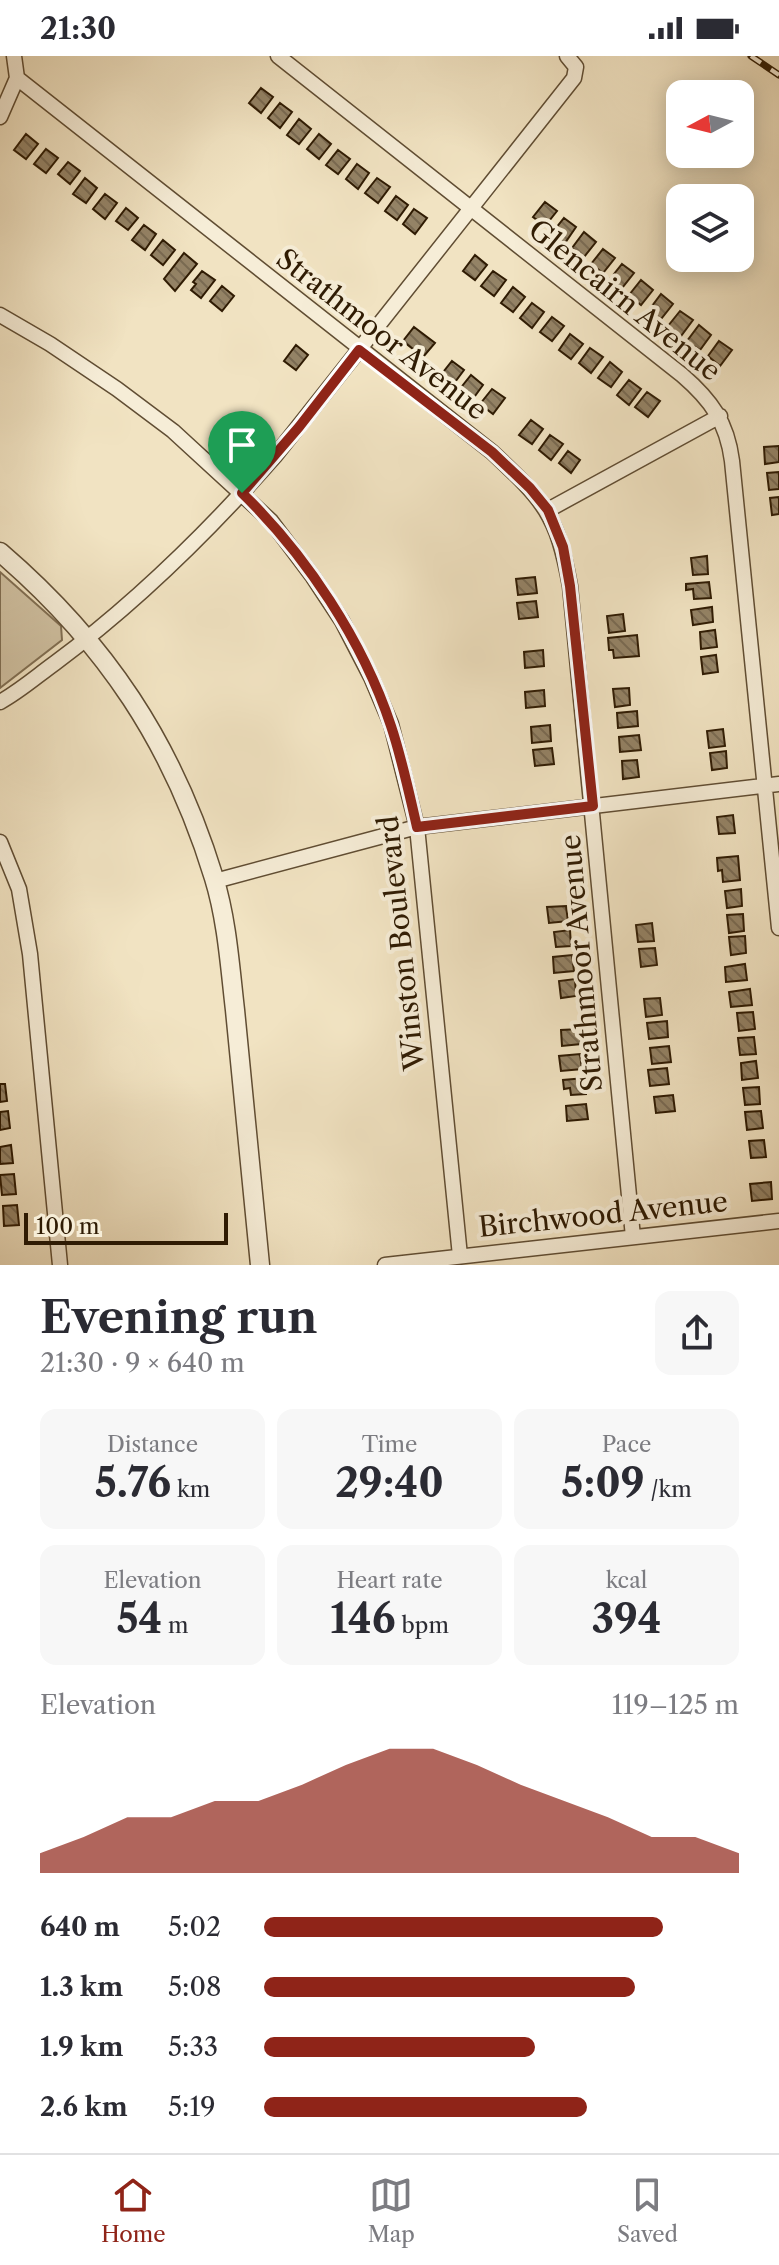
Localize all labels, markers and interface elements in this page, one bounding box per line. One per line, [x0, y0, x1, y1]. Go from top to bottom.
text: 21:30 [40, 10, 116, 47]
north arrow [666, 80, 754, 168]
map controls [666, 80, 754, 272]
button: layers [666, 184, 754, 272]
street label: Glencairn Avenue [522, 212, 728, 388]
street label: Strathmoor Avenue [270, 241, 494, 427]
pin [208, 411, 276, 493]
icon: arrive [220, 423, 264, 467]
street label: Winston Boulevard [371, 814, 431, 1073]
street label: Strathmoor Avenue [553, 833, 609, 1093]
street label: Birchwood Avenue [477, 1184, 729, 1244]
scale bar [24, 1209, 228, 1245]
text: 100 m [36, 1213, 99, 1240]
text: Evening run [40, 1290, 317, 1344]
button: share [655, 1291, 739, 1375]
text: 21:30 · 9 × 640 m [40, 1347, 245, 1379]
text: Distance [107, 1431, 198, 1458]
text: Time [362, 1431, 417, 1458]
text: Pace [602, 1431, 651, 1458]
text: 5.76 [95, 1458, 171, 1507]
text: 29:40 [335, 1458, 444, 1507]
text: 5:09 [561, 1458, 645, 1507]
text: km [171, 1476, 210, 1503]
text: /km [645, 1476, 692, 1503]
text: Elevation [103, 1567, 202, 1594]
text: Heart rate [336, 1567, 443, 1594]
text: kcal [606, 1567, 647, 1594]
text: 54 [116, 1594, 162, 1643]
text: 146 [330, 1594, 396, 1643]
text: 394 [591, 1594, 662, 1643]
text: m [162, 1612, 189, 1639]
text: bpm [396, 1612, 449, 1639]
text: Elevation [40, 1689, 156, 1721]
text: 119–125 m [612, 1689, 739, 1721]
text: 640 m [40, 1911, 120, 1943]
text: 5:02 [168, 1911, 221, 1943]
text: 1.3 km [40, 1971, 123, 2003]
text: 5:08 [168, 1971, 221, 2003]
text: 1.9 km [40, 2031, 123, 2063]
text: 5:33 [168, 2031, 218, 2063]
text: 2.6 km [40, 2091, 128, 2123]
text: 5:19 [168, 2091, 216, 2123]
tab: Home [101, 2173, 166, 2248]
tab: Map [368, 2173, 415, 2248]
tab: Saved [617, 2173, 678, 2248]

